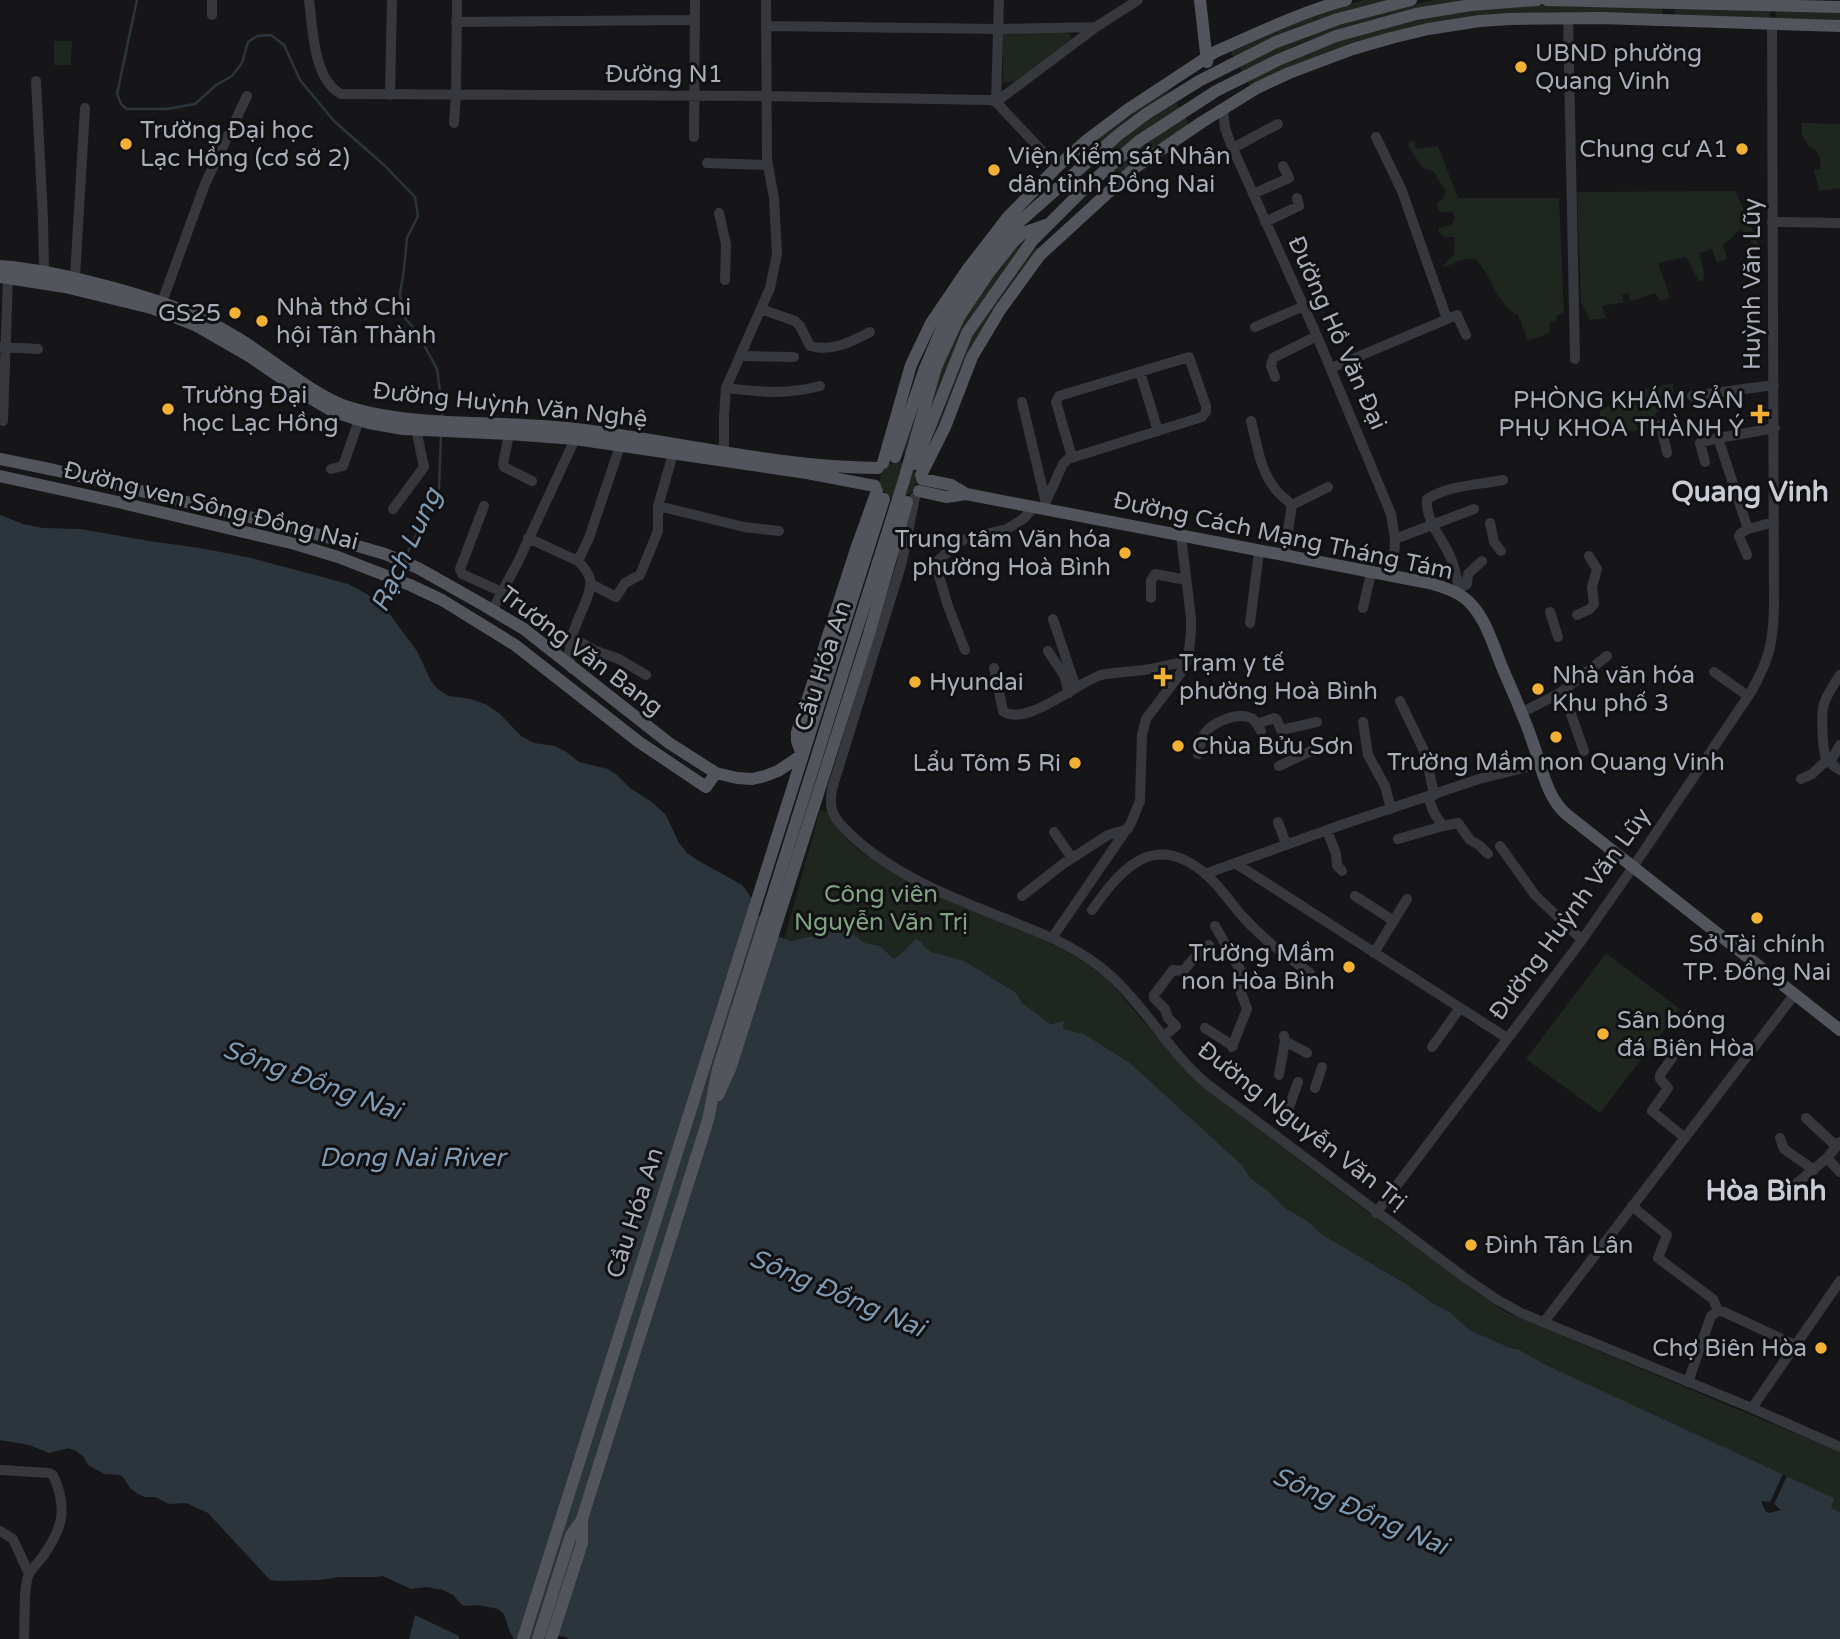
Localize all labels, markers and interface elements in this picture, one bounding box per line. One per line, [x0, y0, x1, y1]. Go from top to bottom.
place label: UBND phường Quang Vinh [1535, 39, 1702, 96]
marker: UBND phường Quang Vinh [1513, 59, 1529, 75]
street label: Đường N1 [605, 60, 723, 89]
place label: Trường Đại học Lạc Hồng (cơ sở 2) [140, 116, 350, 173]
place label: Chung cư A1 [1579, 135, 1728, 164]
marker: Trường Đại học Lạc Hồng (cơ sở 2) [118, 136, 134, 152]
marker: Chung cư A1 [1734, 141, 1750, 157]
place label: Viện Kiểm sát Nhân dân tỉnh Đồng Nai [1008, 142, 1231, 199]
marker: Viện Kiểm sát Nhân dân tỉnh Đồng Nai [986, 162, 1002, 178]
street label: Huỳnh Văn Lũy [1738, 198, 1767, 370]
street label: Đường Hồ Văn Đại [1281, 232, 1393, 434]
place label: Nhà thờ Chi hội Tân Thành [276, 293, 436, 350]
place label: GS25 [158, 299, 221, 328]
marker: GS25 [227, 305, 243, 321]
marker: Nhà thờ Chi hội Tân Thành [254, 313, 270, 329]
street label: Đường Huỳnh Văn Nghệ [371, 376, 649, 434]
place label: Trường Đại học Lạc Hồng [182, 381, 339, 438]
place label: PHÒNG KHÁM SẢN PHỤ KHOA THÀNH Ý [1498, 385, 1744, 443]
marker: Trường Đại học Lạc Hồng [160, 401, 176, 417]
marker: PHÒNG KHÁM SẢN PHỤ KHOA THÀNH Ý [1750, 404, 1770, 424]
street label: Đường ven Sông Đồng Nai [61, 455, 361, 557]
district label: Quang Vinh [1671, 475, 1829, 509]
water label: Rạch Lung [364, 482, 449, 617]
street label: Đường Cách Mạng Tháng Tám [1110, 486, 1456, 586]
place label: Trung tâm Văn hóa phường Hoà Bình [895, 525, 1111, 582]
marker: Trung tâm Văn hóa phường Hoà Bình [1117, 545, 1133, 561]
street label: Trương Văn Bang [493, 580, 669, 722]
street label: Cầu Hóa An [788, 597, 858, 735]
place label: Trạm y tế phường Hoà Bình [1179, 649, 1378, 706]
place label: Nhà văn hóa Khu phố 3 [1552, 661, 1695, 718]
marker: Trạm y tế phường Hoà Bình [1153, 667, 1173, 687]
place label: Hyundai [929, 668, 1024, 697]
marker: Hyundai [907, 674, 923, 690]
marker: Nhà văn hóa Khu phố 3 [1530, 681, 1546, 697]
marker: Trường Mầm non Quang Vinh [1548, 729, 1564, 745]
place label: Chùa Bửu Sơn [1192, 732, 1354, 761]
marker: Chùa Bửu Sơn [1170, 738, 1186, 754]
place label: Trường Mầm non Quang Vinh [1387, 748, 1725, 777]
place label: Lẩu Tôm 5 Ri [913, 749, 1061, 778]
marker: Lẩu Tôm 5 Ri [1067, 755, 1083, 771]
street label: Đường Huỳnh Văn Lũy [1483, 802, 1657, 1026]
park label: Công viên Nguyễn Văn Trị [794, 880, 968, 937]
marker: Sở Tài chính TP. Đồng Nai [1749, 910, 1765, 926]
place label: Sở Tài chính TP. Đồng Nai [1683, 930, 1831, 987]
place label: Trường Mầm non Hòa Bình [1181, 939, 1335, 996]
marker: Trường Mầm non Hòa Bình [1341, 959, 1357, 975]
place label: Sân bóng đá Biên Hòa [1617, 1006, 1755, 1063]
marker: Sân bóng đá Biên Hòa [1595, 1026, 1611, 1042]
water label: Sông Đồng Nai [219, 1033, 408, 1128]
street label: Đường Nguyễn Văn Trị [1192, 1035, 1412, 1217]
water label: Dong Nai River [319, 1142, 508, 1173]
street label: Cầu Hóa An [600, 1144, 670, 1282]
district label: Hòa Bình [1705, 1174, 1827, 1208]
place label: Đình Tân Lân [1485, 1231, 1633, 1260]
marker: Đình Tân Lân [1463, 1237, 1479, 1253]
water label: Sông Đồng Nai [745, 1242, 932, 1345]
place label: Chợ Biên Hòa [1652, 1334, 1807, 1363]
marker: Chợ Biên Hòa [1813, 1340, 1829, 1356]
water label: Sông Đồng Nai [1268, 1460, 1455, 1563]

